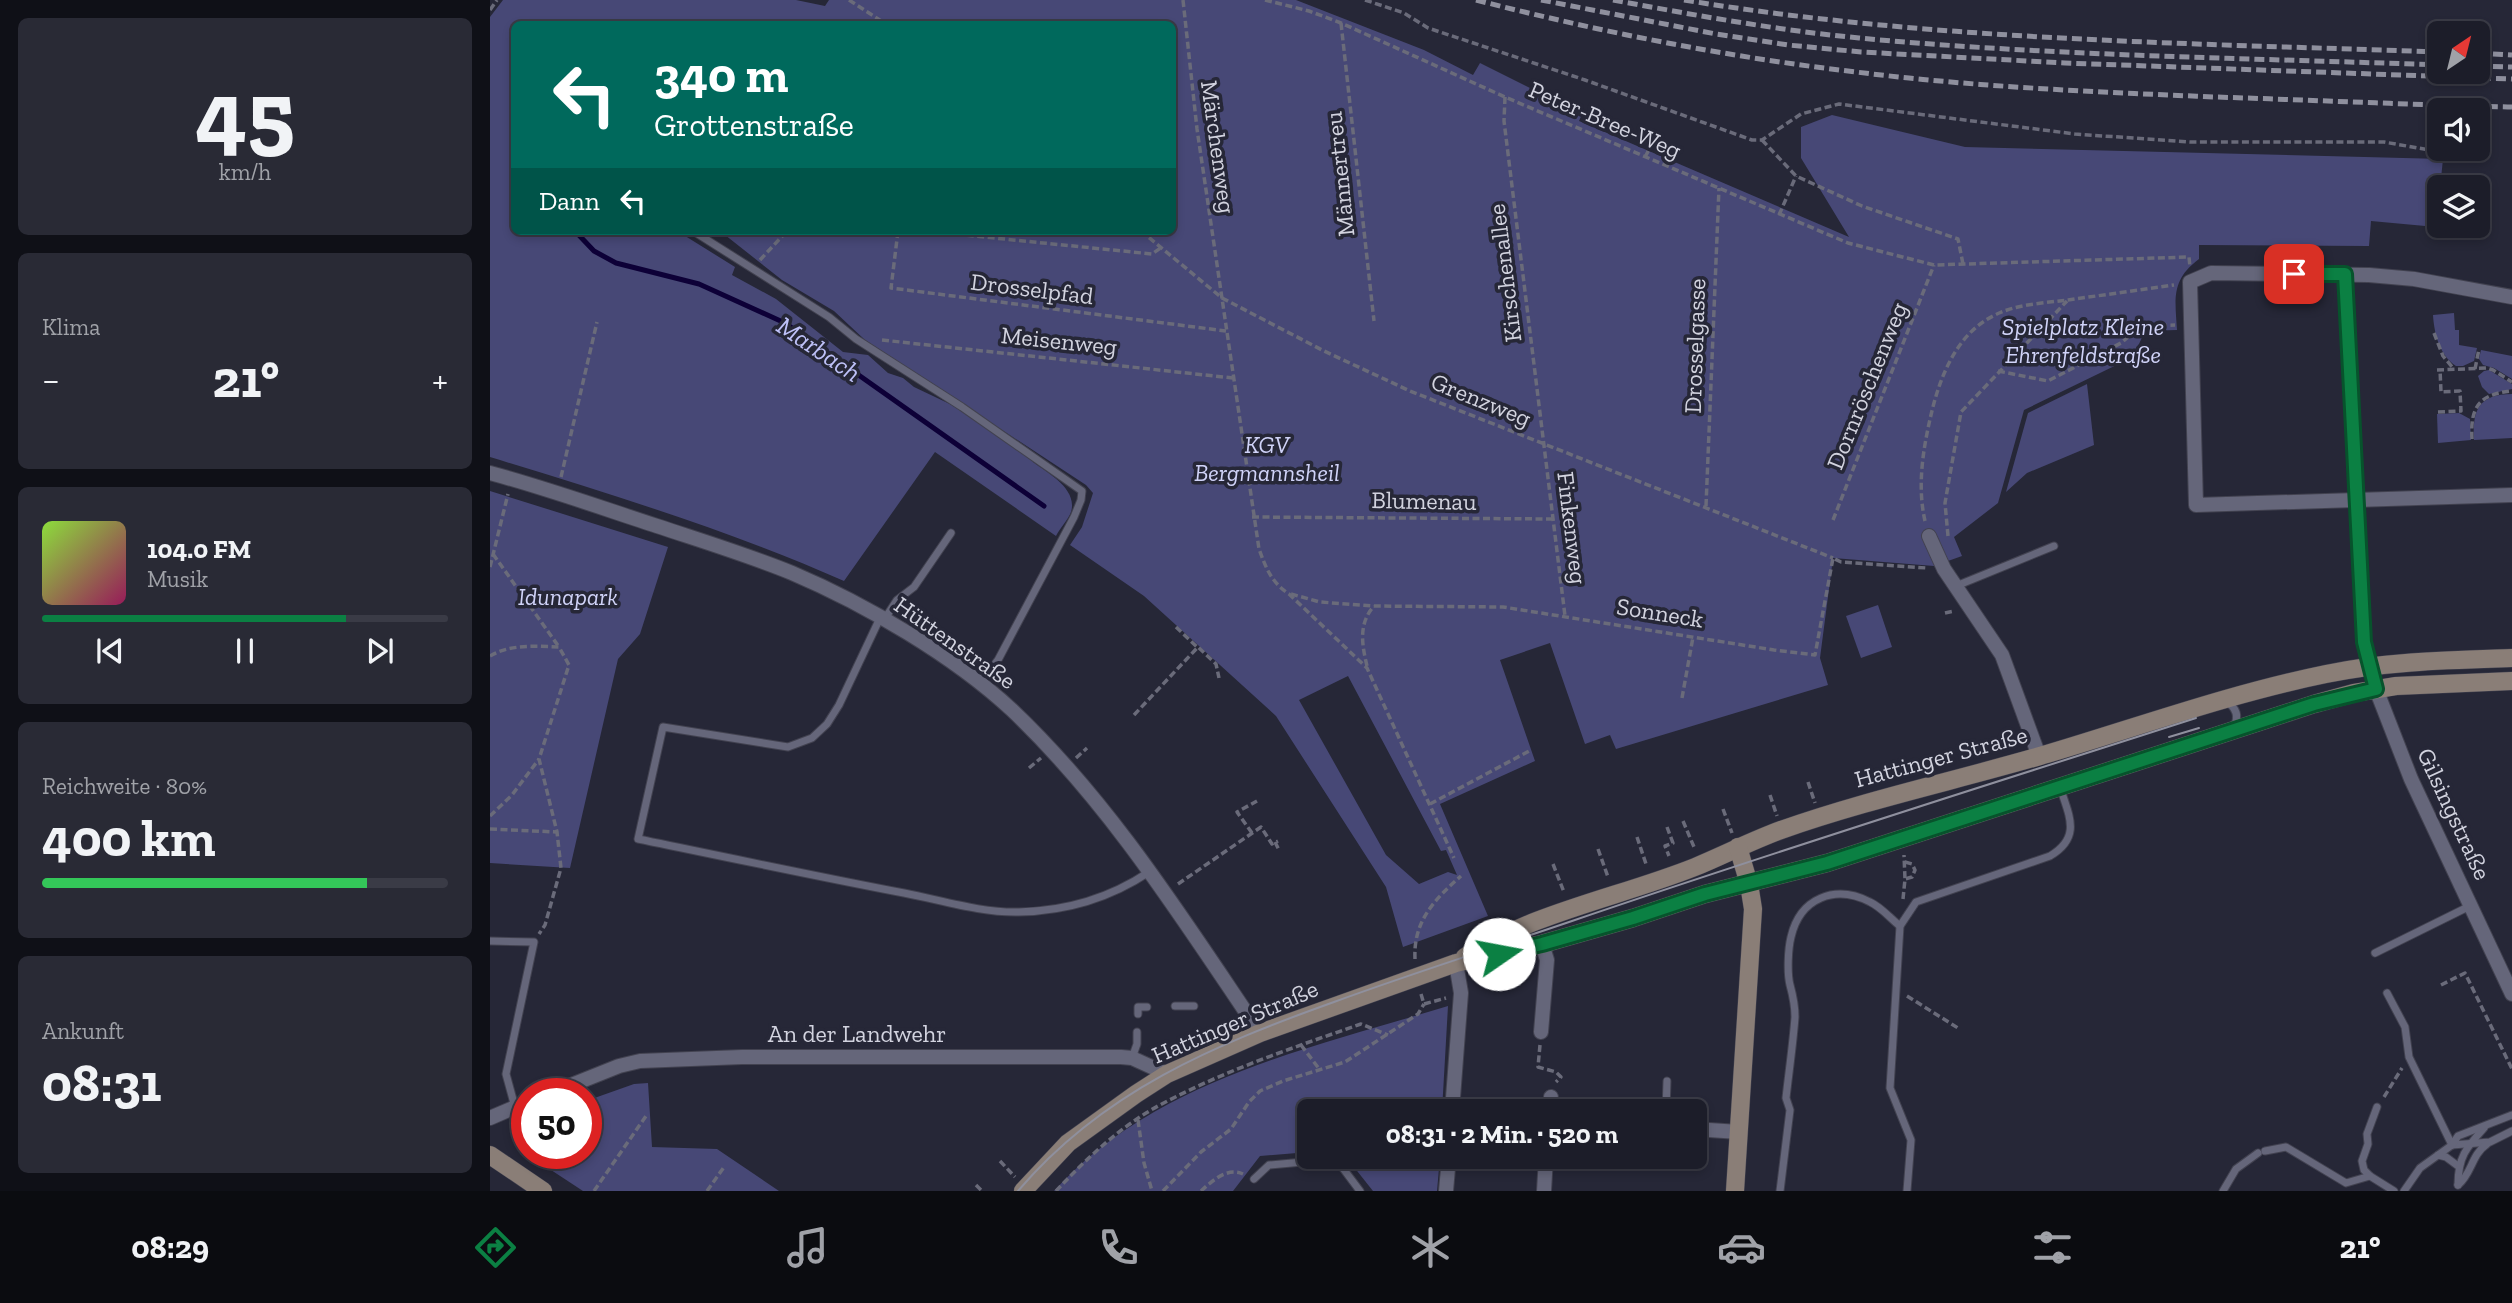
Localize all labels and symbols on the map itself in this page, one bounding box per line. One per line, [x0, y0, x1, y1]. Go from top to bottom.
north arrow [2427, 21, 2490, 84]
street label: Peter-Bree-Weg [1525, 74, 1686, 165]
street label: Märchenweg [1195, 78, 1242, 215]
street label: Männertreu [1318, 110, 1360, 238]
street label: Kirschenallee [1482, 202, 1527, 344]
pin [2264, 244, 2324, 304]
street label: Drosselpfad [969, 267, 1095, 310]
street label: Drosselgasse [1678, 278, 1711, 414]
street label: Dornröschenweg [1820, 298, 1913, 474]
water label: Marbach [771, 309, 867, 389]
park label: Spielplatz Kleine Ehrenfeldstraße [2002, 312, 2164, 369]
street label: Meisenweg [1000, 320, 1118, 361]
street label: Grenzweg [1427, 366, 1535, 433]
park label: KGV Bergmannsheil [1194, 430, 1340, 487]
street label: Finkenweg [1551, 470, 1594, 586]
street label: Blumenau [1371, 485, 1477, 516]
park label: Idunapark [518, 582, 618, 611]
street label: Hüttenstraße [889, 590, 1022, 695]
street label: Sonneck [1615, 591, 1706, 634]
street label: Hattinger Straße [1851, 720, 2030, 794]
street label: Gilsingstraße [2411, 743, 2498, 884]
position arrow [1462, 917, 1536, 991]
street label: Hattinger Straße [1147, 973, 1322, 1070]
street label: An der Landwehr [768, 1019, 946, 1048]
speed limit sign: 50 [511, 1078, 602, 1169]

